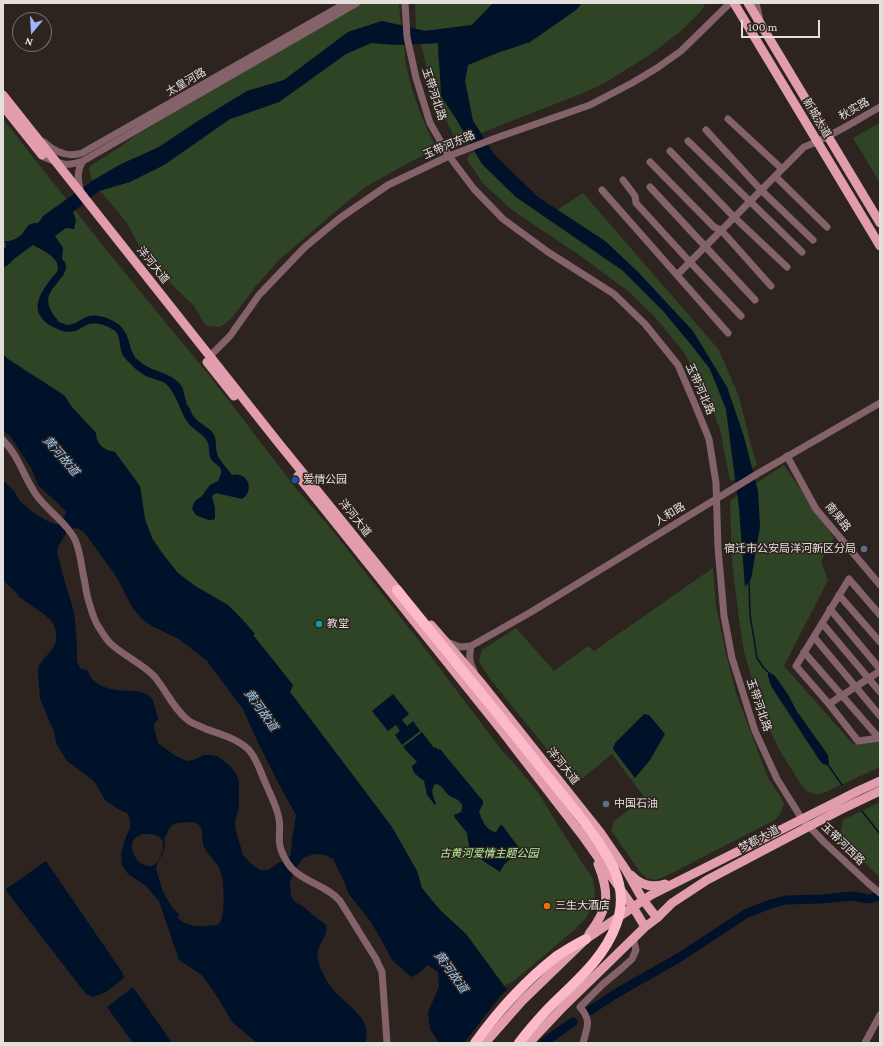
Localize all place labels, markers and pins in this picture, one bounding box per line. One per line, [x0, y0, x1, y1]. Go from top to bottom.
place label: 爱情公园 [303, 473, 347, 487]
marker: 爱情公园 [290, 475, 300, 485]
place label: 宿迁市公安局洋河新区分局 [724, 542, 856, 556]
marker: 宿迁市公安局洋河新区分局 [859, 544, 869, 554]
place label: 教堂 [327, 617, 349, 631]
marker: 教堂 [314, 619, 324, 629]
place label: 中国石油 [614, 797, 658, 811]
marker: 中国石油 [601, 799, 611, 809]
place label: 三生大酒店 [555, 899, 610, 913]
marker: 三生大酒店 [542, 901, 552, 911]

